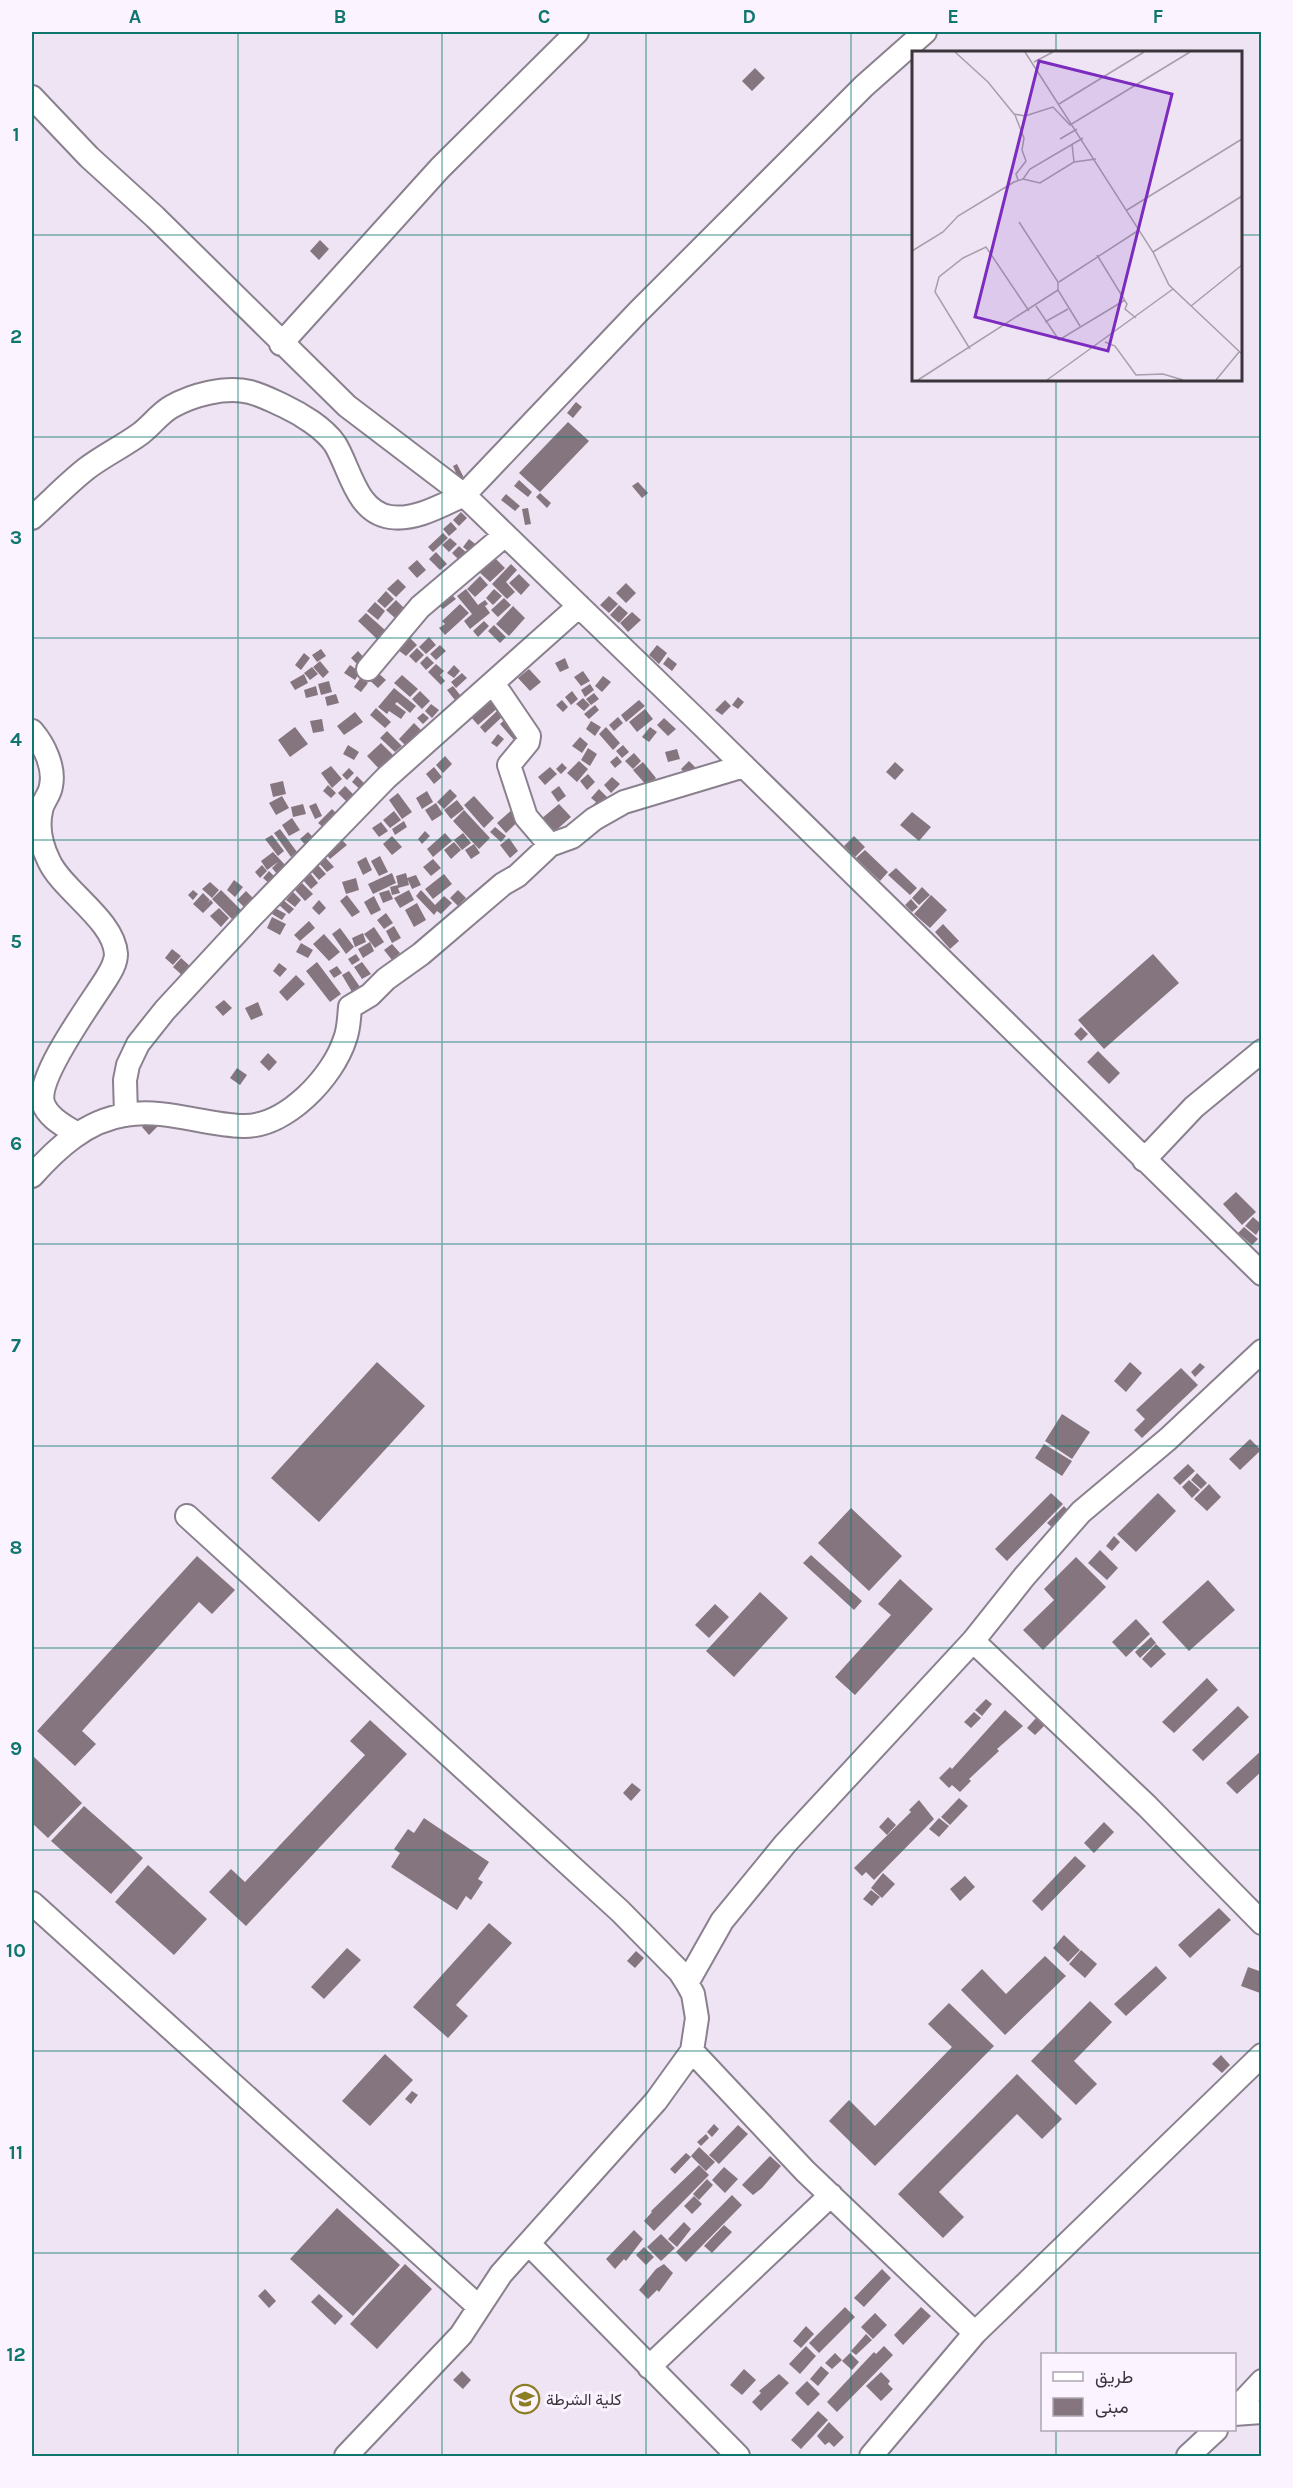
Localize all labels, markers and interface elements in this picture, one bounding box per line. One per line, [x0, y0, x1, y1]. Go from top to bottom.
text: A [129, 5, 142, 28]
text: B [334, 5, 346, 28]
text: C [538, 5, 550, 28]
text: D [742, 5, 756, 28]
text: E [947, 5, 959, 28]
text: F [1153, 5, 1164, 28]
inset map [912, 51, 1242, 381]
text: 1 [12, 123, 20, 146]
text: 2 [10, 325, 22, 348]
text: 3 [10, 526, 22, 549]
text: 4 [10, 728, 22, 751]
text: 5 [10, 930, 22, 953]
text: 6 [10, 1132, 22, 1155]
text: 7 [11, 1334, 21, 1357]
text: 8 [10, 1536, 22, 1559]
text: 9 [10, 1737, 22, 1760]
text: 10 [6, 1939, 26, 1962]
text: 11 [9, 2141, 23, 2164]
text: 12 [6, 2343, 26, 2366]
legend [1041, 2353, 1236, 2431]
text: طريق [1095, 2366, 1133, 2388]
school or university icon: كلية الشرطة [509, 2383, 541, 2415]
place label: كلية الشرطة [546, 2390, 622, 2410]
text: مبنى [1095, 2396, 1129, 2418]

